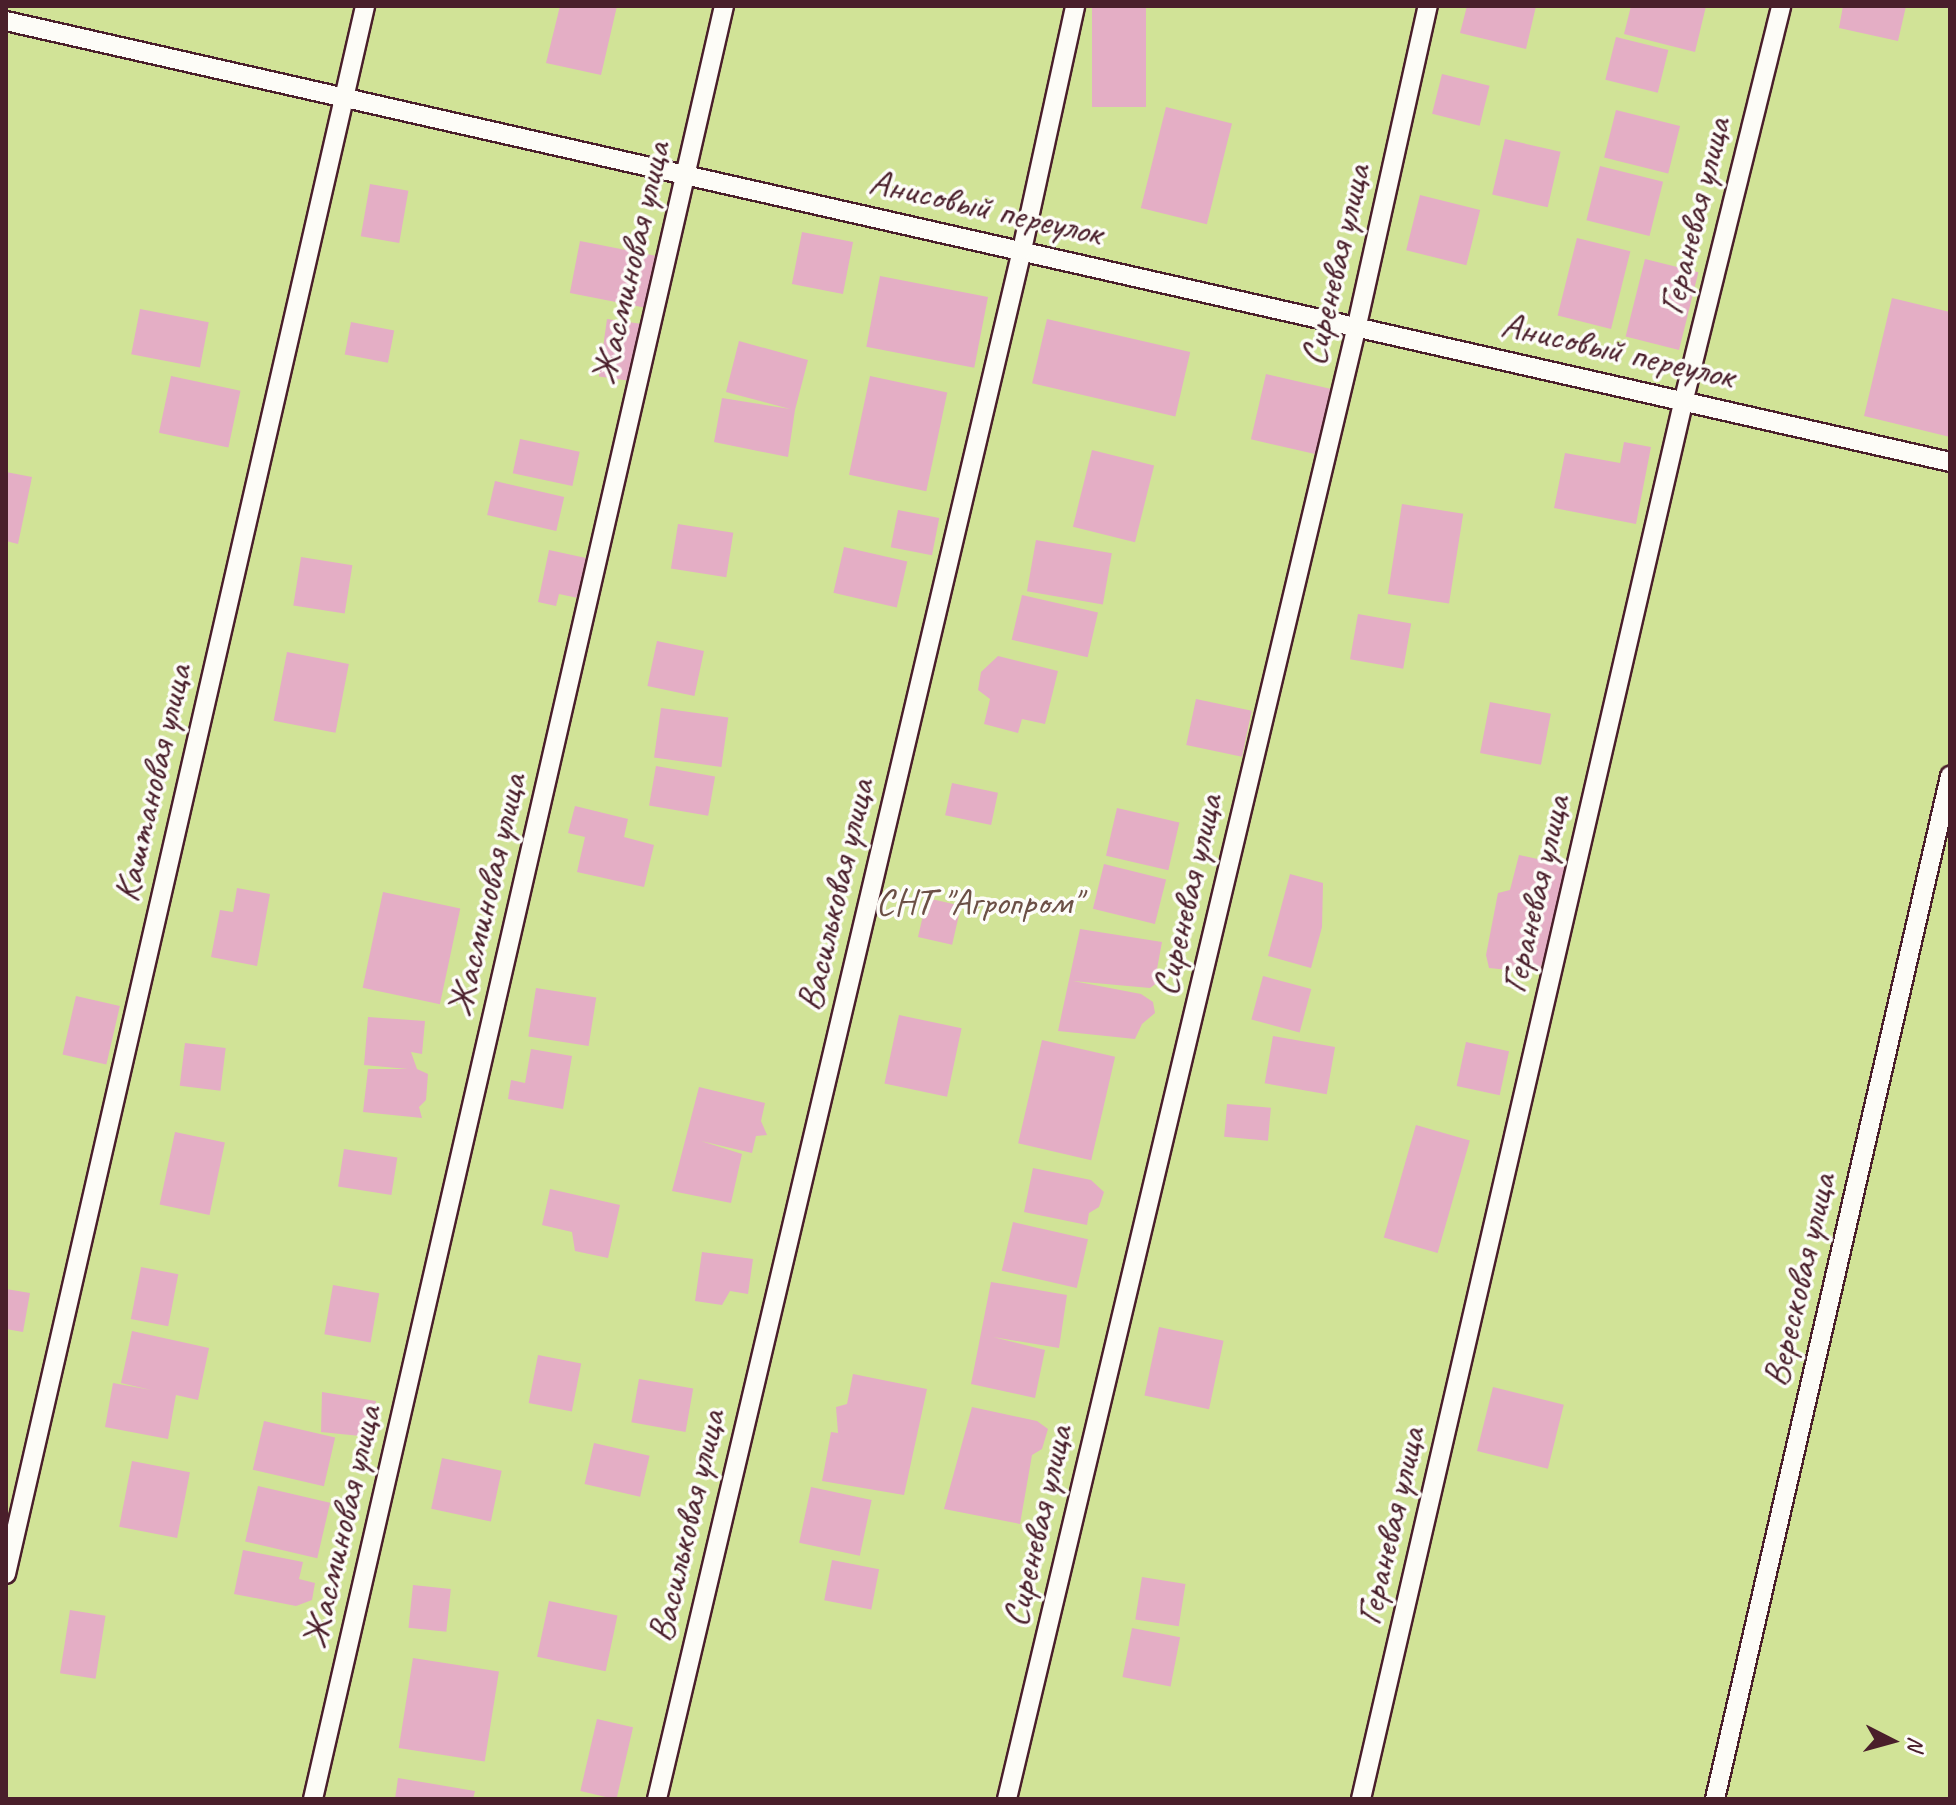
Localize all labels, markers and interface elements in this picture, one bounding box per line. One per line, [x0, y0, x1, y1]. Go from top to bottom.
street label: Гераневая улица [1647, 112, 1741, 320]
street label: Жасминовая улица [579, 135, 681, 391]
street label: Анисовый переулок [865, 158, 1107, 256]
street label: Сиреневая улица [1289, 159, 1381, 371]
street label: Анисовый переулок [1497, 301, 1739, 399]
street label: Каштановая улица [102, 658, 202, 908]
street label: Жасминовая улица [435, 767, 537, 1023]
street label: Васильковая улица [786, 773, 884, 1017]
street label: Сиреневая улица [1141, 789, 1233, 1001]
street label: Гераневая улица [1490, 790, 1580, 998]
park label: СНТ "Агропром" [876, 879, 1080, 925]
street label: Вересковая улица [1752, 1167, 1846, 1393]
street label: Жасминовая улица [290, 1399, 392, 1655]
street label: Васильковая улица [637, 1404, 735, 1648]
street label: Сиреневая улица [991, 1420, 1083, 1632]
street label: Гераневая улица [1345, 1422, 1435, 1630]
north arrow [1852, 1701, 1932, 1781]
text: N [1901, 1735, 1931, 1752]

